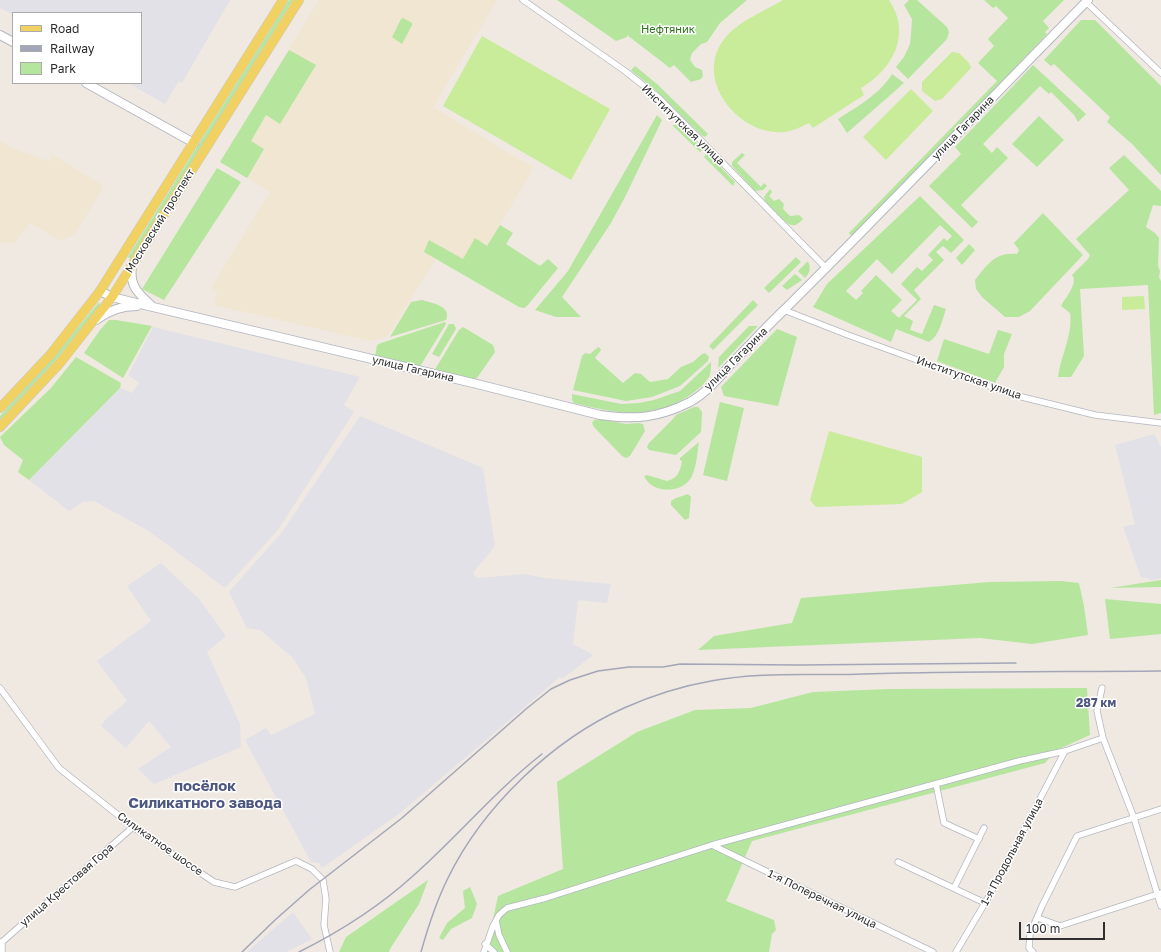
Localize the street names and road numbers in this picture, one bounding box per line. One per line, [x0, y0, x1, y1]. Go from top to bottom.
street label: Институтская улица [639, 82, 727, 168]
street label: улица Гагарина [929, 93, 997, 163]
street label: Московский проспект [123, 167, 197, 275]
street label: улица Гагарина [702, 325, 770, 393]
street label: улица Гагарина [371, 353, 455, 385]
street label: Институтская улица [915, 354, 1023, 402]
street label: 1-я Продольная улица [978, 796, 1046, 908]
street label: Силикатное шоссе [115, 810, 205, 878]
street label: улица Крестовая Гора [18, 841, 116, 929]
street label: 1-я Поперечная улица [765, 867, 879, 931]

